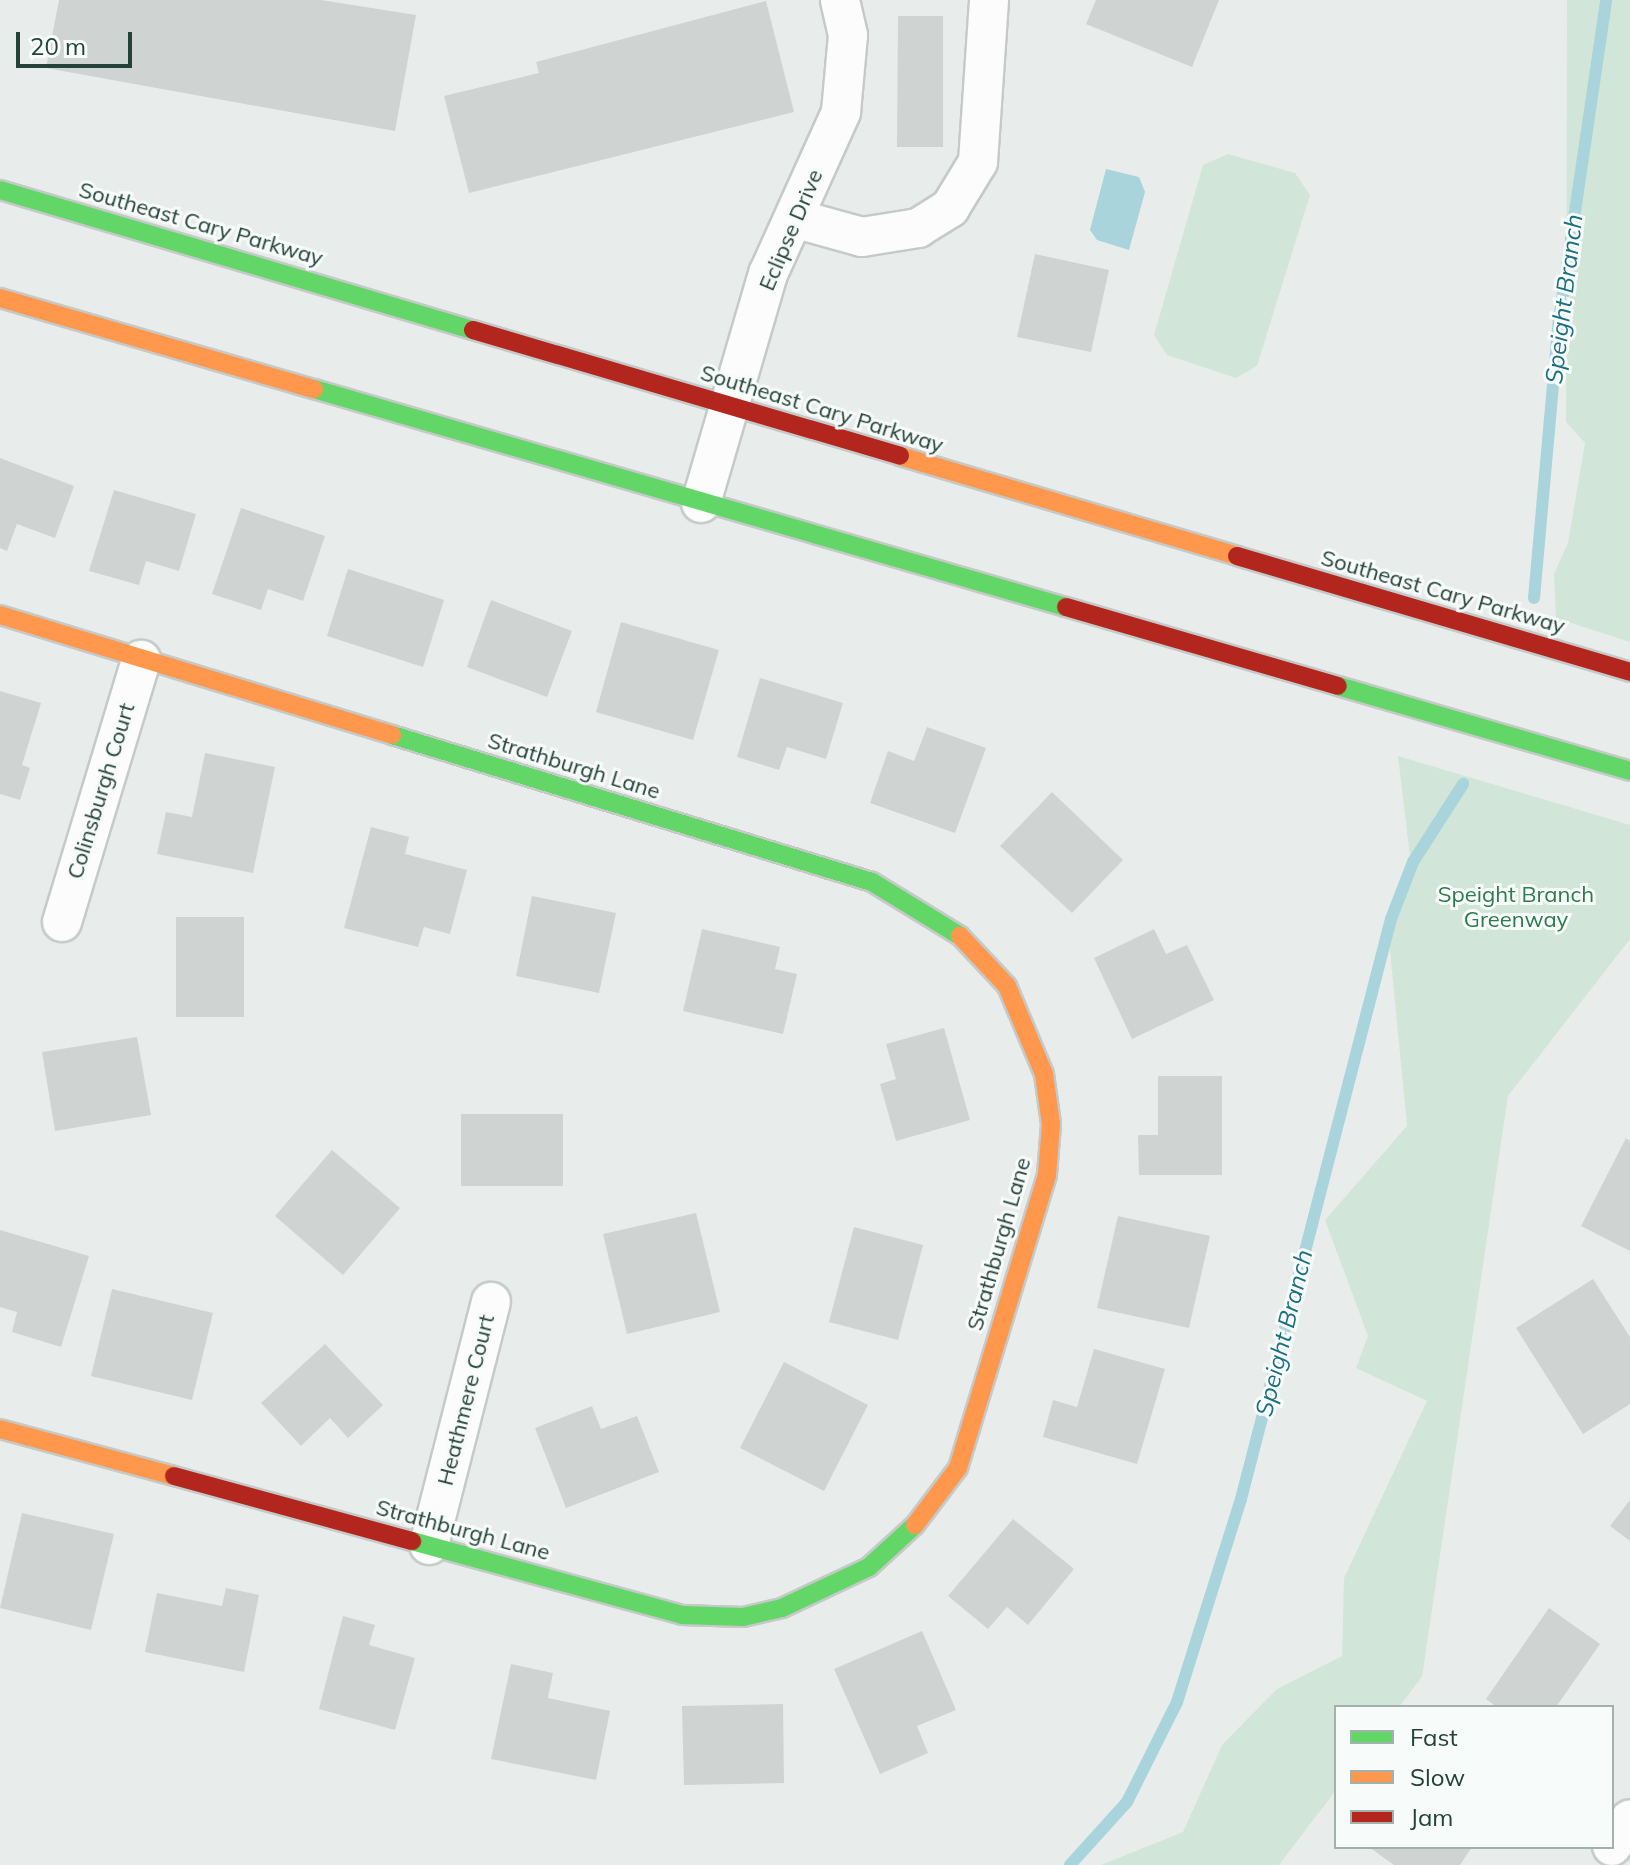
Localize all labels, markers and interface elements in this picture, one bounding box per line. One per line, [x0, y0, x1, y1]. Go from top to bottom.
scale bar [20, 16, 136, 66]
text: 20 m [30, 31, 86, 61]
street label: Eclipse Drive [754, 165, 828, 295]
street label: Southeast Cary Parkway [76, 177, 326, 271]
water label: Speight Branch [1539, 213, 1589, 385]
street label: Southeast Cary Parkway [697, 359, 947, 459]
street label: Southeast Cary Parkway [1318, 545, 1568, 639]
street label: Colinsburgh Court [62, 700, 140, 882]
street label: Strathburgh Lane [485, 727, 663, 805]
park label: Speight Branch Greenway [1438, 881, 1594, 932]
street label: Strathburgh Lane [962, 1154, 1036, 1334]
water label: Speight Branch [1249, 1247, 1319, 1419]
street label: Heathmere Court [432, 1312, 500, 1488]
street label: Strathburgh Lane [373, 1494, 553, 1566]
legend [1334, 1705, 1614, 1849]
text: Fast [1410, 1722, 1458, 1752]
text: Slow [1410, 1762, 1465, 1792]
text: Jam [1410, 1802, 1453, 1832]

